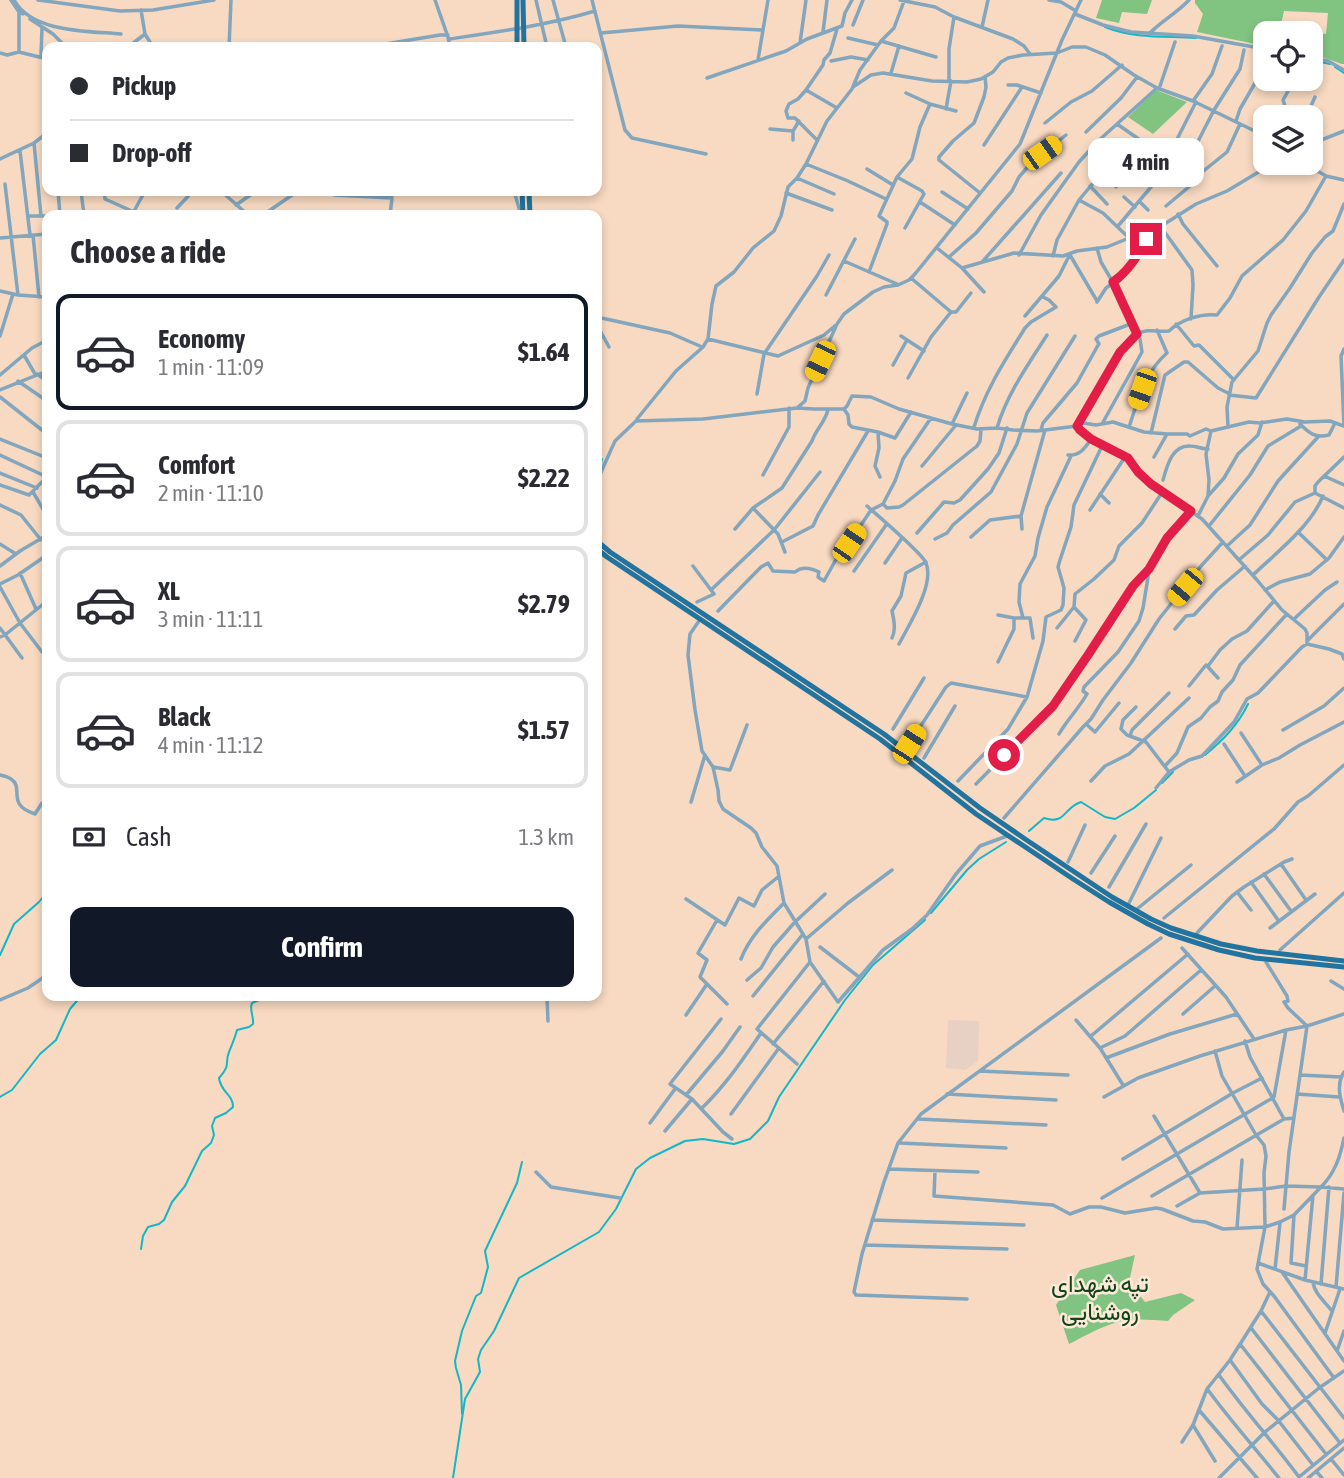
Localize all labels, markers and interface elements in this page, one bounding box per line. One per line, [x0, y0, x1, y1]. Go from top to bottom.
map controls [1253, 21, 1323, 175]
button: locate [1253, 21, 1323, 91]
text: Pickup [112, 71, 176, 101]
button: layers [1253, 105, 1323, 175]
car [1019, 132, 1066, 174]
text: Drop-off [112, 138, 192, 168]
callout: 4 min [1088, 138, 1204, 187]
text: 4 min [1123, 149, 1169, 175]
route end [1130, 223, 1162, 255]
text: Choose a ride [70, 233, 226, 270]
icon: car [74, 321, 137, 384]
text: Economy [158, 324, 245, 354]
text: $1.64 [518, 337, 570, 367]
car [802, 338, 839, 384]
text: 1 min · 11:09 [158, 354, 264, 380]
car [1126, 366, 1159, 412]
icon: car [74, 447, 137, 510]
text: Comfort [158, 450, 235, 480]
text: $2.22 [518, 463, 570, 493]
text: 2 min · 11:10 [158, 480, 264, 506]
car [829, 520, 870, 566]
car [1164, 564, 1207, 610]
icon: car [74, 573, 137, 636]
text: XL [158, 576, 180, 606]
text: $2.79 [518, 589, 570, 619]
text: 3 min · 11:11 [158, 606, 264, 632]
icon: car [74, 699, 137, 762]
text: Black [158, 702, 210, 732]
text: $1.57 [518, 715, 570, 745]
car [889, 721, 930, 767]
text: 4 min · 11:12 [158, 732, 264, 758]
route start [988, 739, 1020, 771]
icon: cash [70, 818, 108, 856]
text: Cash [126, 822, 172, 852]
text: 1.3 km [518, 824, 574, 850]
button: Confirm [70, 907, 574, 987]
park label: تپه شهدای روشنایی [1051, 1270, 1149, 1327]

